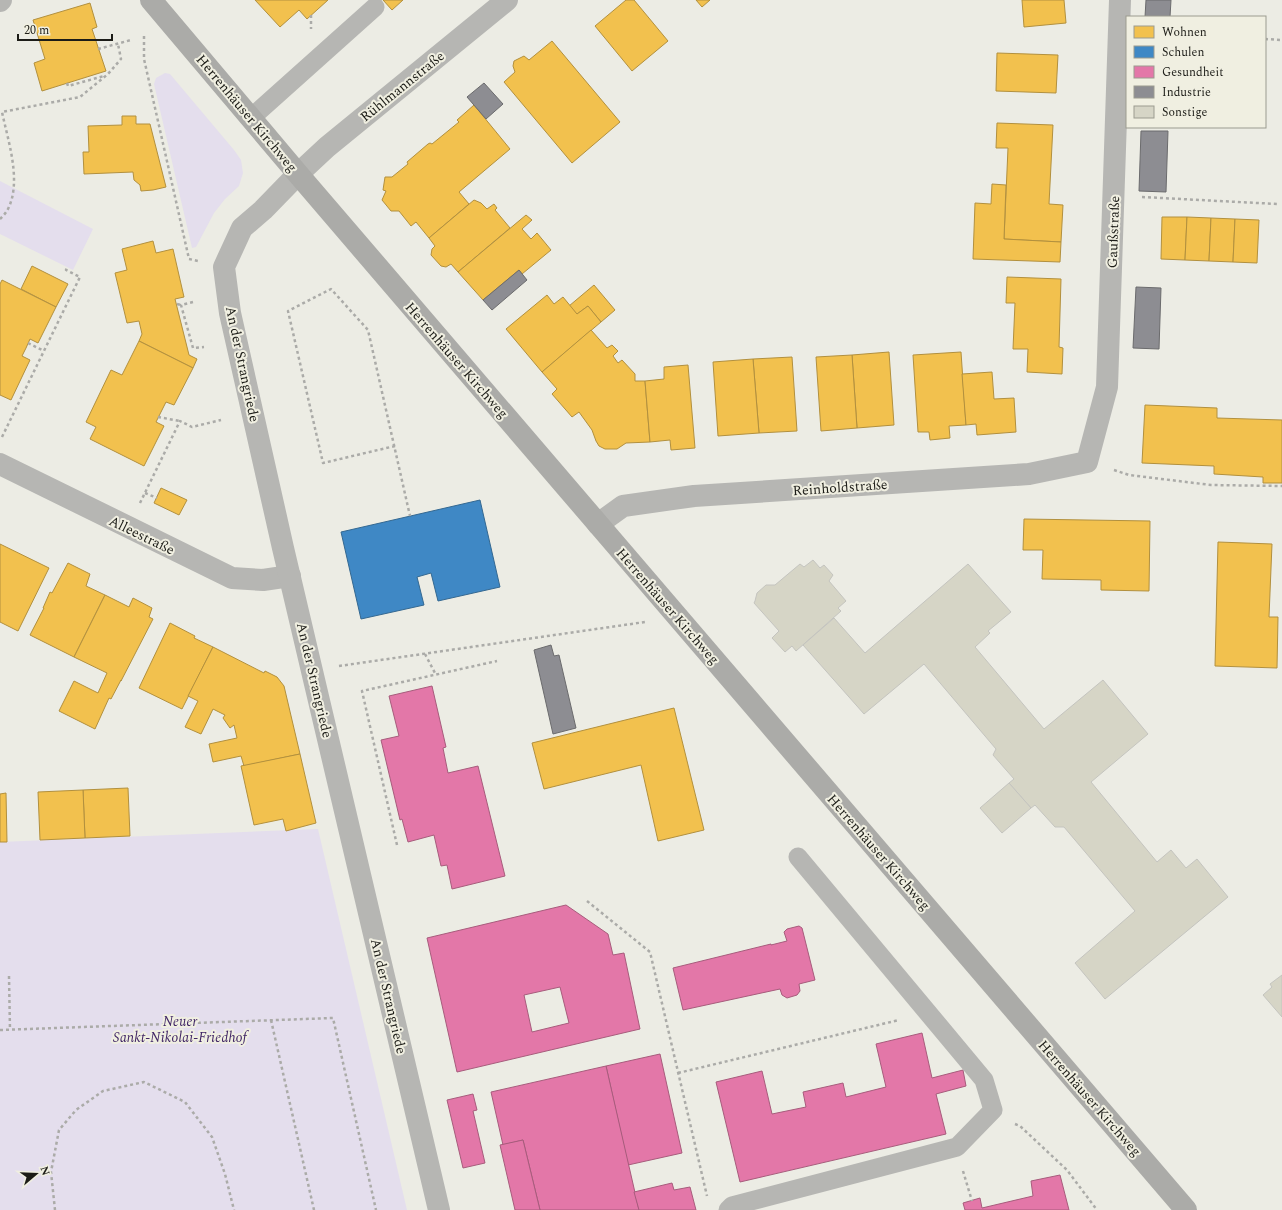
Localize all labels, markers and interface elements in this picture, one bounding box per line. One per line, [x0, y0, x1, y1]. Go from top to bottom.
scale bar [18, 16, 112, 42]
legend [1126, 16, 1266, 128]
text: 20 m [24, 21, 49, 40]
text: Wohnen [1162, 23, 1207, 42]
text: Schulen [1162, 43, 1204, 62]
street label: Rühlmannstraße [356, 46, 449, 127]
street label: Herrenhäuser Kirchweg [191, 50, 302, 177]
text: Gesundheit [1162, 63, 1223, 82]
text: Industrie [1162, 83, 1211, 102]
text: Sonstige [1162, 103, 1208, 122]
street label: Gaußstraße [1102, 195, 1125, 269]
street label: Herrenhäuser Kirchweg [400, 297, 513, 423]
street label: An der Strangriede [220, 304, 265, 424]
street label: Reinholdstraße [792, 474, 888, 501]
street label: Alleestraße [105, 510, 178, 561]
street label: Herrenhäuser Kirchweg [611, 543, 724, 669]
street label: An der Strangriede [291, 620, 338, 740]
street label: Herrenhäuser Kirchweg [822, 789, 935, 915]
street label: An der Strangriede [365, 936, 412, 1056]
park label: Neuer Sankt-Nikolai-Friedhof [113, 1011, 250, 1048]
street label: Herrenhäuser Kirchweg [1033, 1035, 1146, 1161]
north arrow [16, 1154, 56, 1194]
text: N [35, 1164, 54, 1178]

